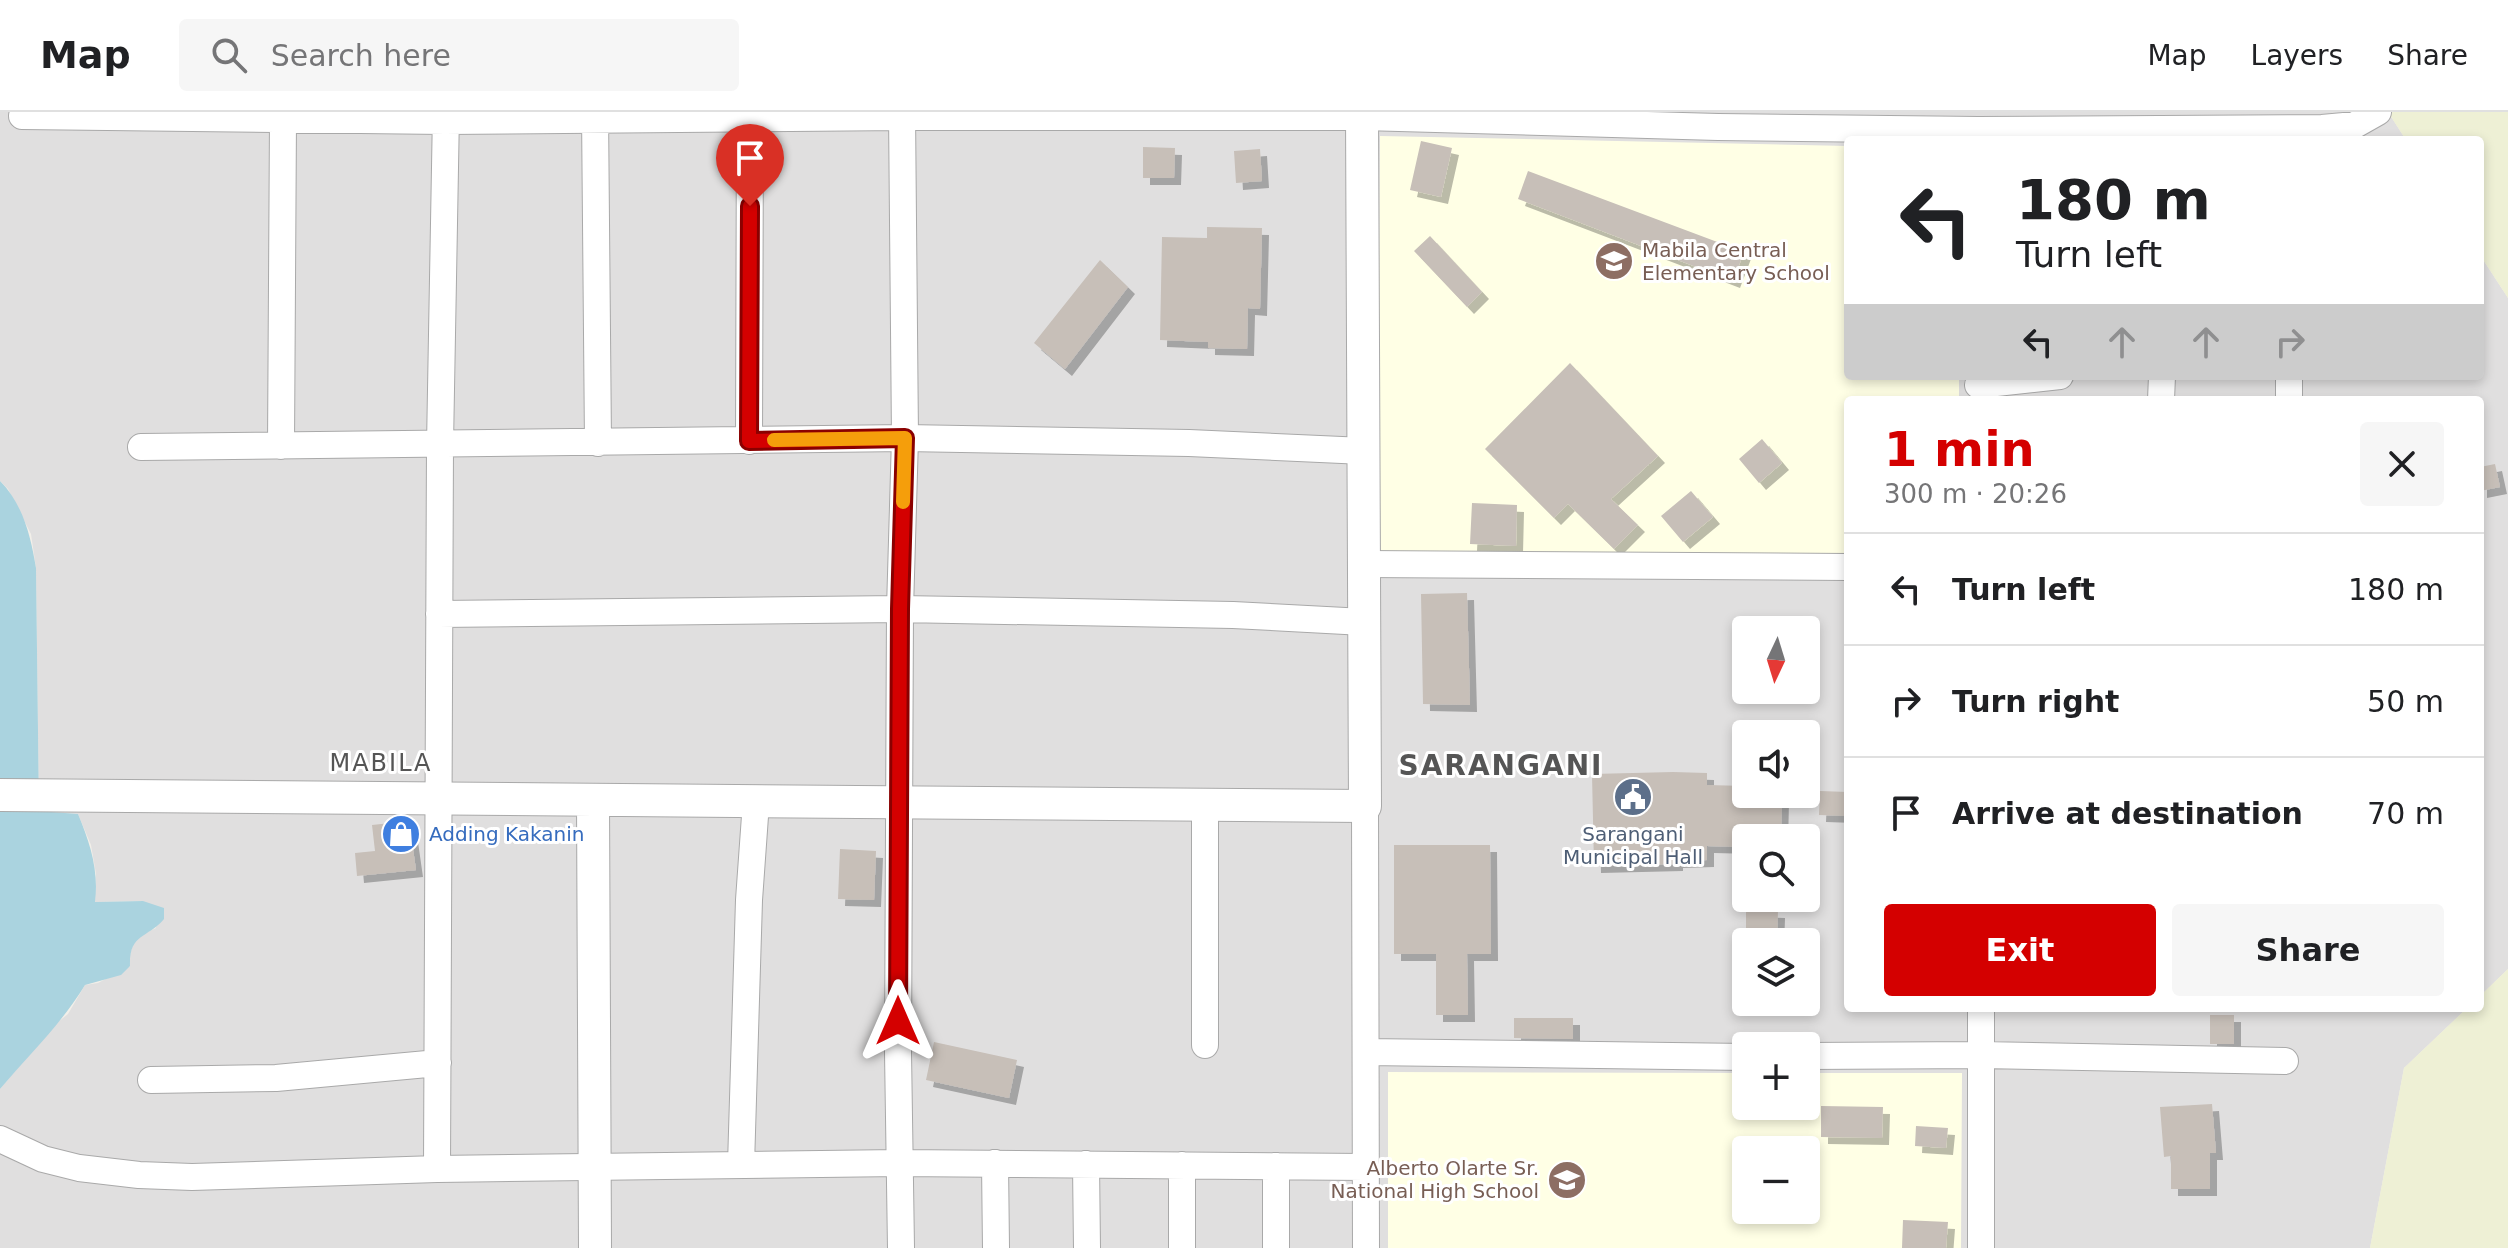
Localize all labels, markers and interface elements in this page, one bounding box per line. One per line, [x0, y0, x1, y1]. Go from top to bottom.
search box [179, 19, 739, 91]
text: Map [40, 33, 131, 77]
icon: search [207, 33, 251, 77]
text: Search here [271, 38, 451, 73]
text: Map [2147, 39, 2207, 72]
text: Layers [2251, 39, 2343, 72]
text: Share [2387, 39, 2468, 72]
pin [716, 124, 784, 206]
icon: arrive [728, 136, 772, 180]
text: 180 m [2016, 167, 2211, 232]
icon: left [1884, 168, 1988, 272]
text: Turn left [2016, 234, 2162, 275]
place label: Mabila Central Elementary School [1642, 238, 1830, 285]
school or university icon: Mabila Central Elementary School [1593, 240, 1635, 282]
icon: left [2016, 320, 2060, 364]
icon: ahead [2100, 320, 2144, 364]
icon: ahead [2184, 320, 2228, 364]
icon: right [2268, 320, 2312, 364]
text: 1 min [1884, 421, 2035, 477]
button: close [2360, 422, 2444, 506]
text: 300 m · 20:26 [1884, 479, 2067, 509]
icon: left [1884, 567, 1928, 611]
text: Turn left [1952, 572, 2095, 607]
text: 180 m [2348, 572, 2444, 607]
north arrow [1732, 616, 1820, 704]
map controls [1732, 616, 1820, 1224]
icon: right [1884, 679, 1928, 723]
text: Turn right [1952, 684, 2119, 719]
text: 50 m [2367, 684, 2444, 719]
button: sound [1732, 720, 1820, 808]
district label: MABILA [329, 749, 433, 777]
district label: SARANGANI [1398, 749, 1604, 782]
public building icon: Sarangani Municipal Hall [1612, 776, 1654, 818]
icon: arrive [1884, 791, 1928, 835]
text: Arrive at destination [1952, 796, 2303, 831]
text: 70 m [2367, 796, 2444, 831]
shop icon: Adding Kakanin [380, 813, 422, 855]
place label: Adding Kakanin [429, 822, 584, 846]
place label: Sarangani Municipal Hall [1563, 822, 1703, 869]
button: search [1732, 824, 1820, 912]
button: Exit [1884, 904, 2156, 996]
button: Share [2172, 904, 2444, 996]
button: layers [1732, 928, 1820, 1016]
position arrow [856, 979, 940, 1063]
button: + [1732, 1032, 1820, 1120]
button: − [1732, 1136, 1820, 1224]
place label: Alberto Olarte Sr. National High School [1331, 1156, 1539, 1203]
school or university icon: Alberto Olarte Sr. National High School [1546, 1159, 1588, 1201]

